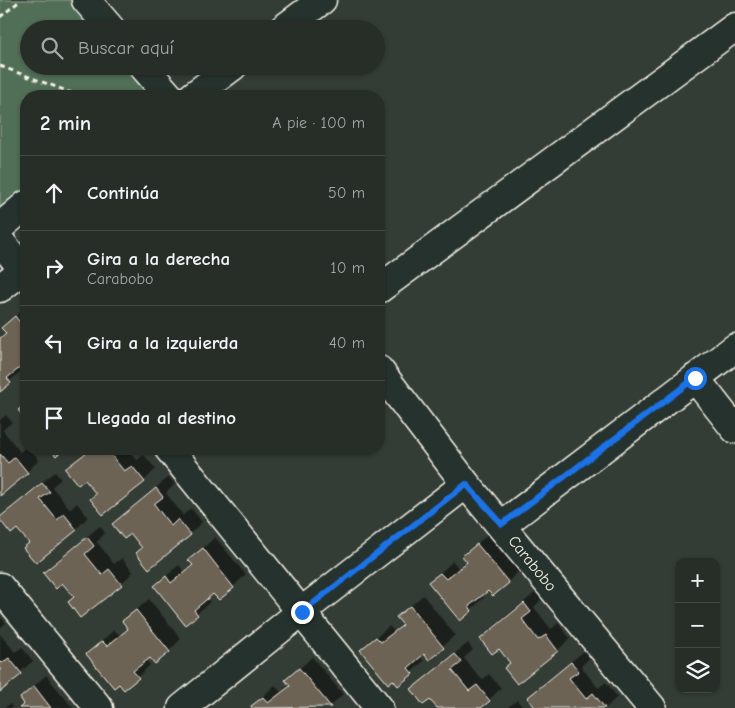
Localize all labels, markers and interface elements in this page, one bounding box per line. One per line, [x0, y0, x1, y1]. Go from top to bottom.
search box [20, 20, 385, 75]
icon: search [38, 34, 66, 62]
text: Buscar aquí [78, 37, 174, 59]
text: 2 min [40, 111, 91, 135]
text: A pie · 100 m [272, 114, 365, 132]
icon: ahead [40, 179, 68, 207]
text: Continúa [87, 182, 159, 204]
text: 50 m [328, 184, 365, 202]
text: Gira a la derecha [87, 248, 230, 270]
icon: right [40, 254, 68, 282]
text: 10 m [330, 259, 365, 277]
text: Carabobo [87, 270, 153, 288]
icon: left [40, 329, 68, 357]
text: Gira a la izquierda [87, 332, 238, 354]
text: 40 m [329, 334, 365, 352]
route start [684, 367, 707, 390]
icon: arrive [40, 404, 68, 432]
text: Llegada al destino [87, 407, 236, 429]
street label: Carabobo [504, 532, 560, 595]
map controls [675, 558, 720, 693]
button: + [675, 558, 720, 603]
route end [291, 601, 314, 624]
button: − [675, 603, 720, 648]
button: layers [675, 648, 720, 693]

